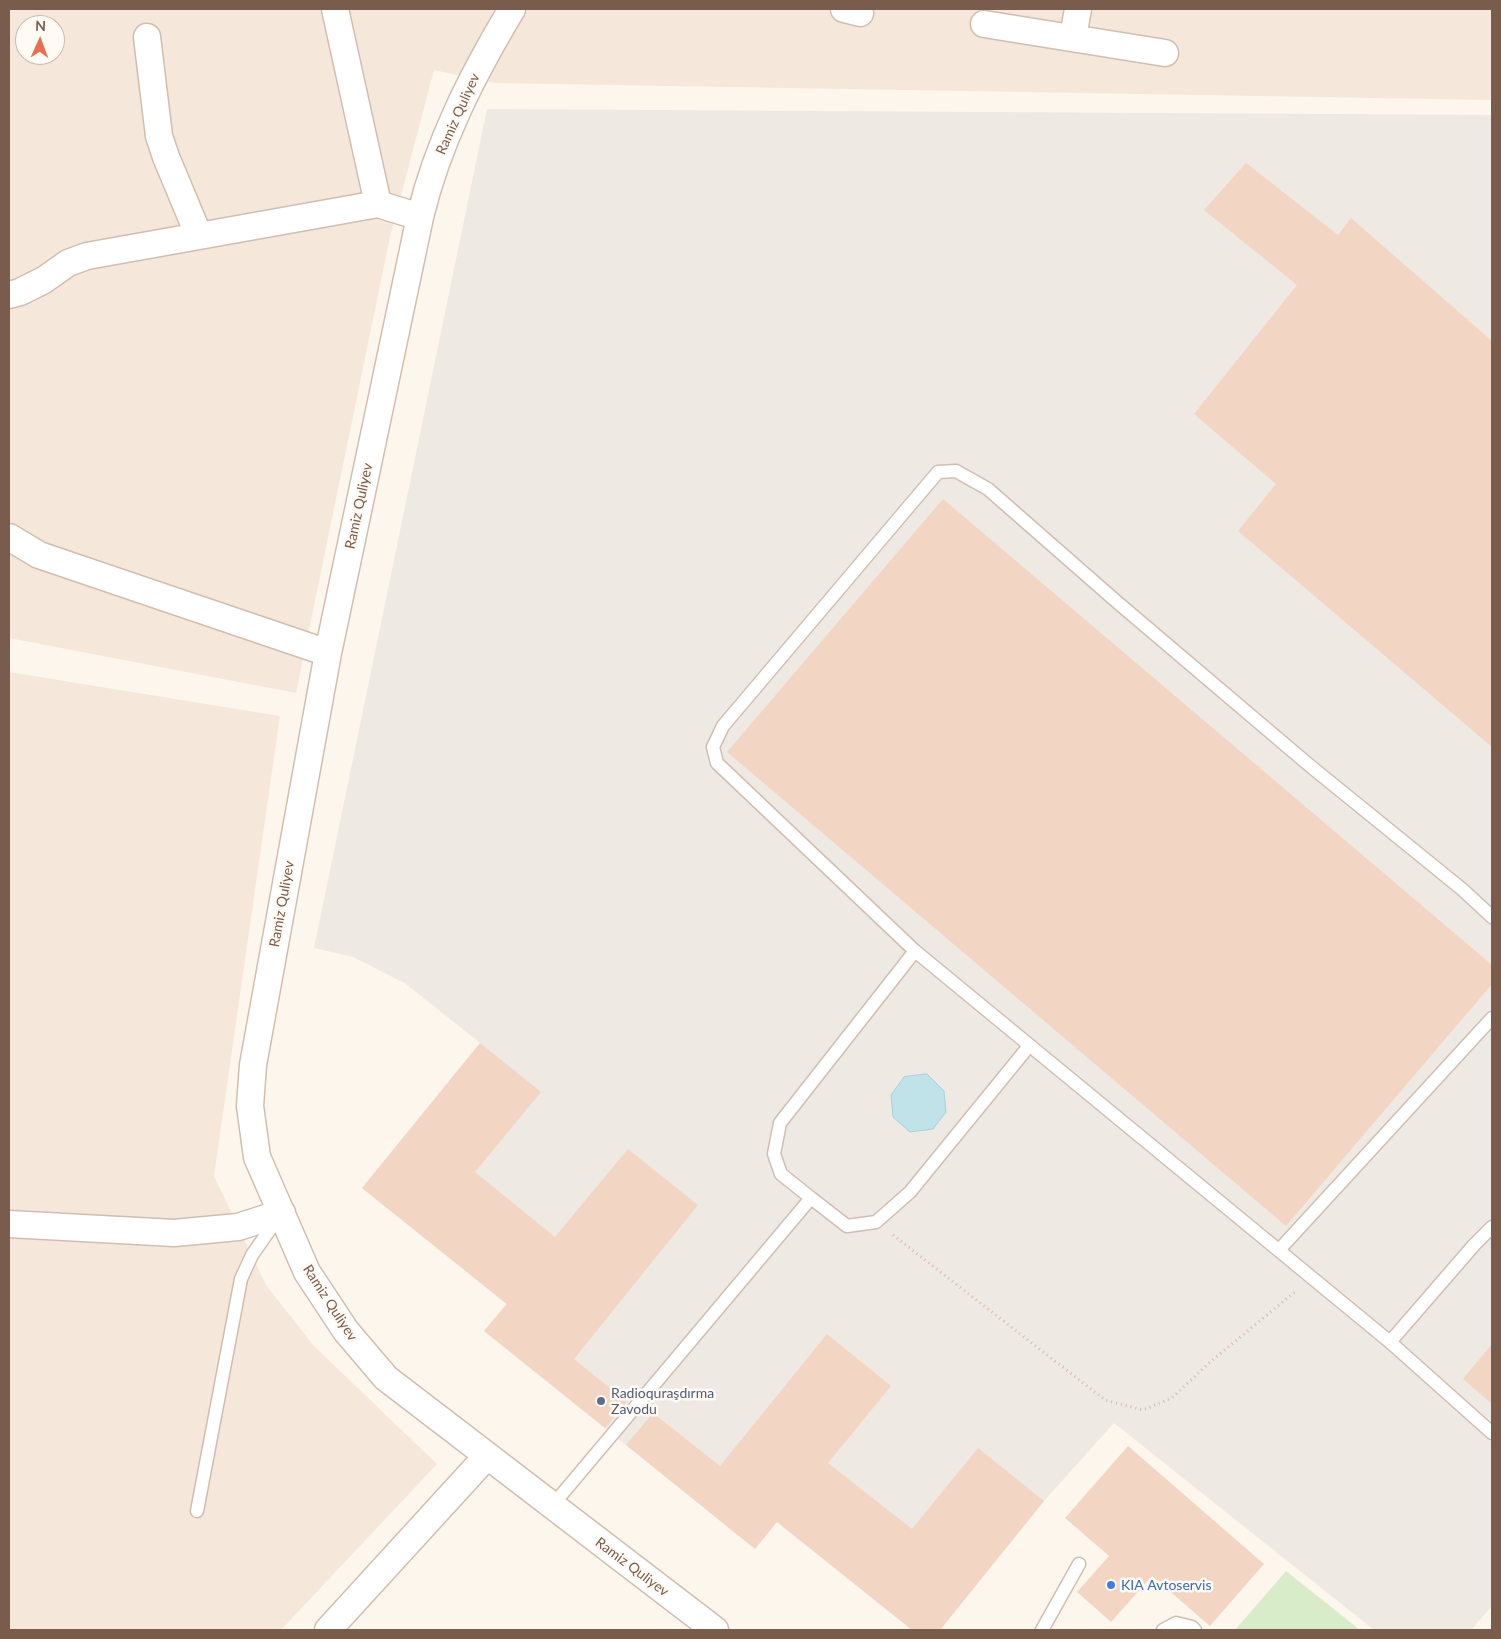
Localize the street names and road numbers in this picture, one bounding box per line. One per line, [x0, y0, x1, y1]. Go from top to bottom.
street label: Ramiz Quliyev [433, 71, 483, 157]
street label: Ramiz Quliyev [342, 461, 376, 551]
street label: Ramiz Quliyev [266, 859, 298, 949]
street label: Ramiz Quliyev [299, 1262, 361, 1344]
street label: Ramiz Quliyev [592, 1534, 672, 1600]

